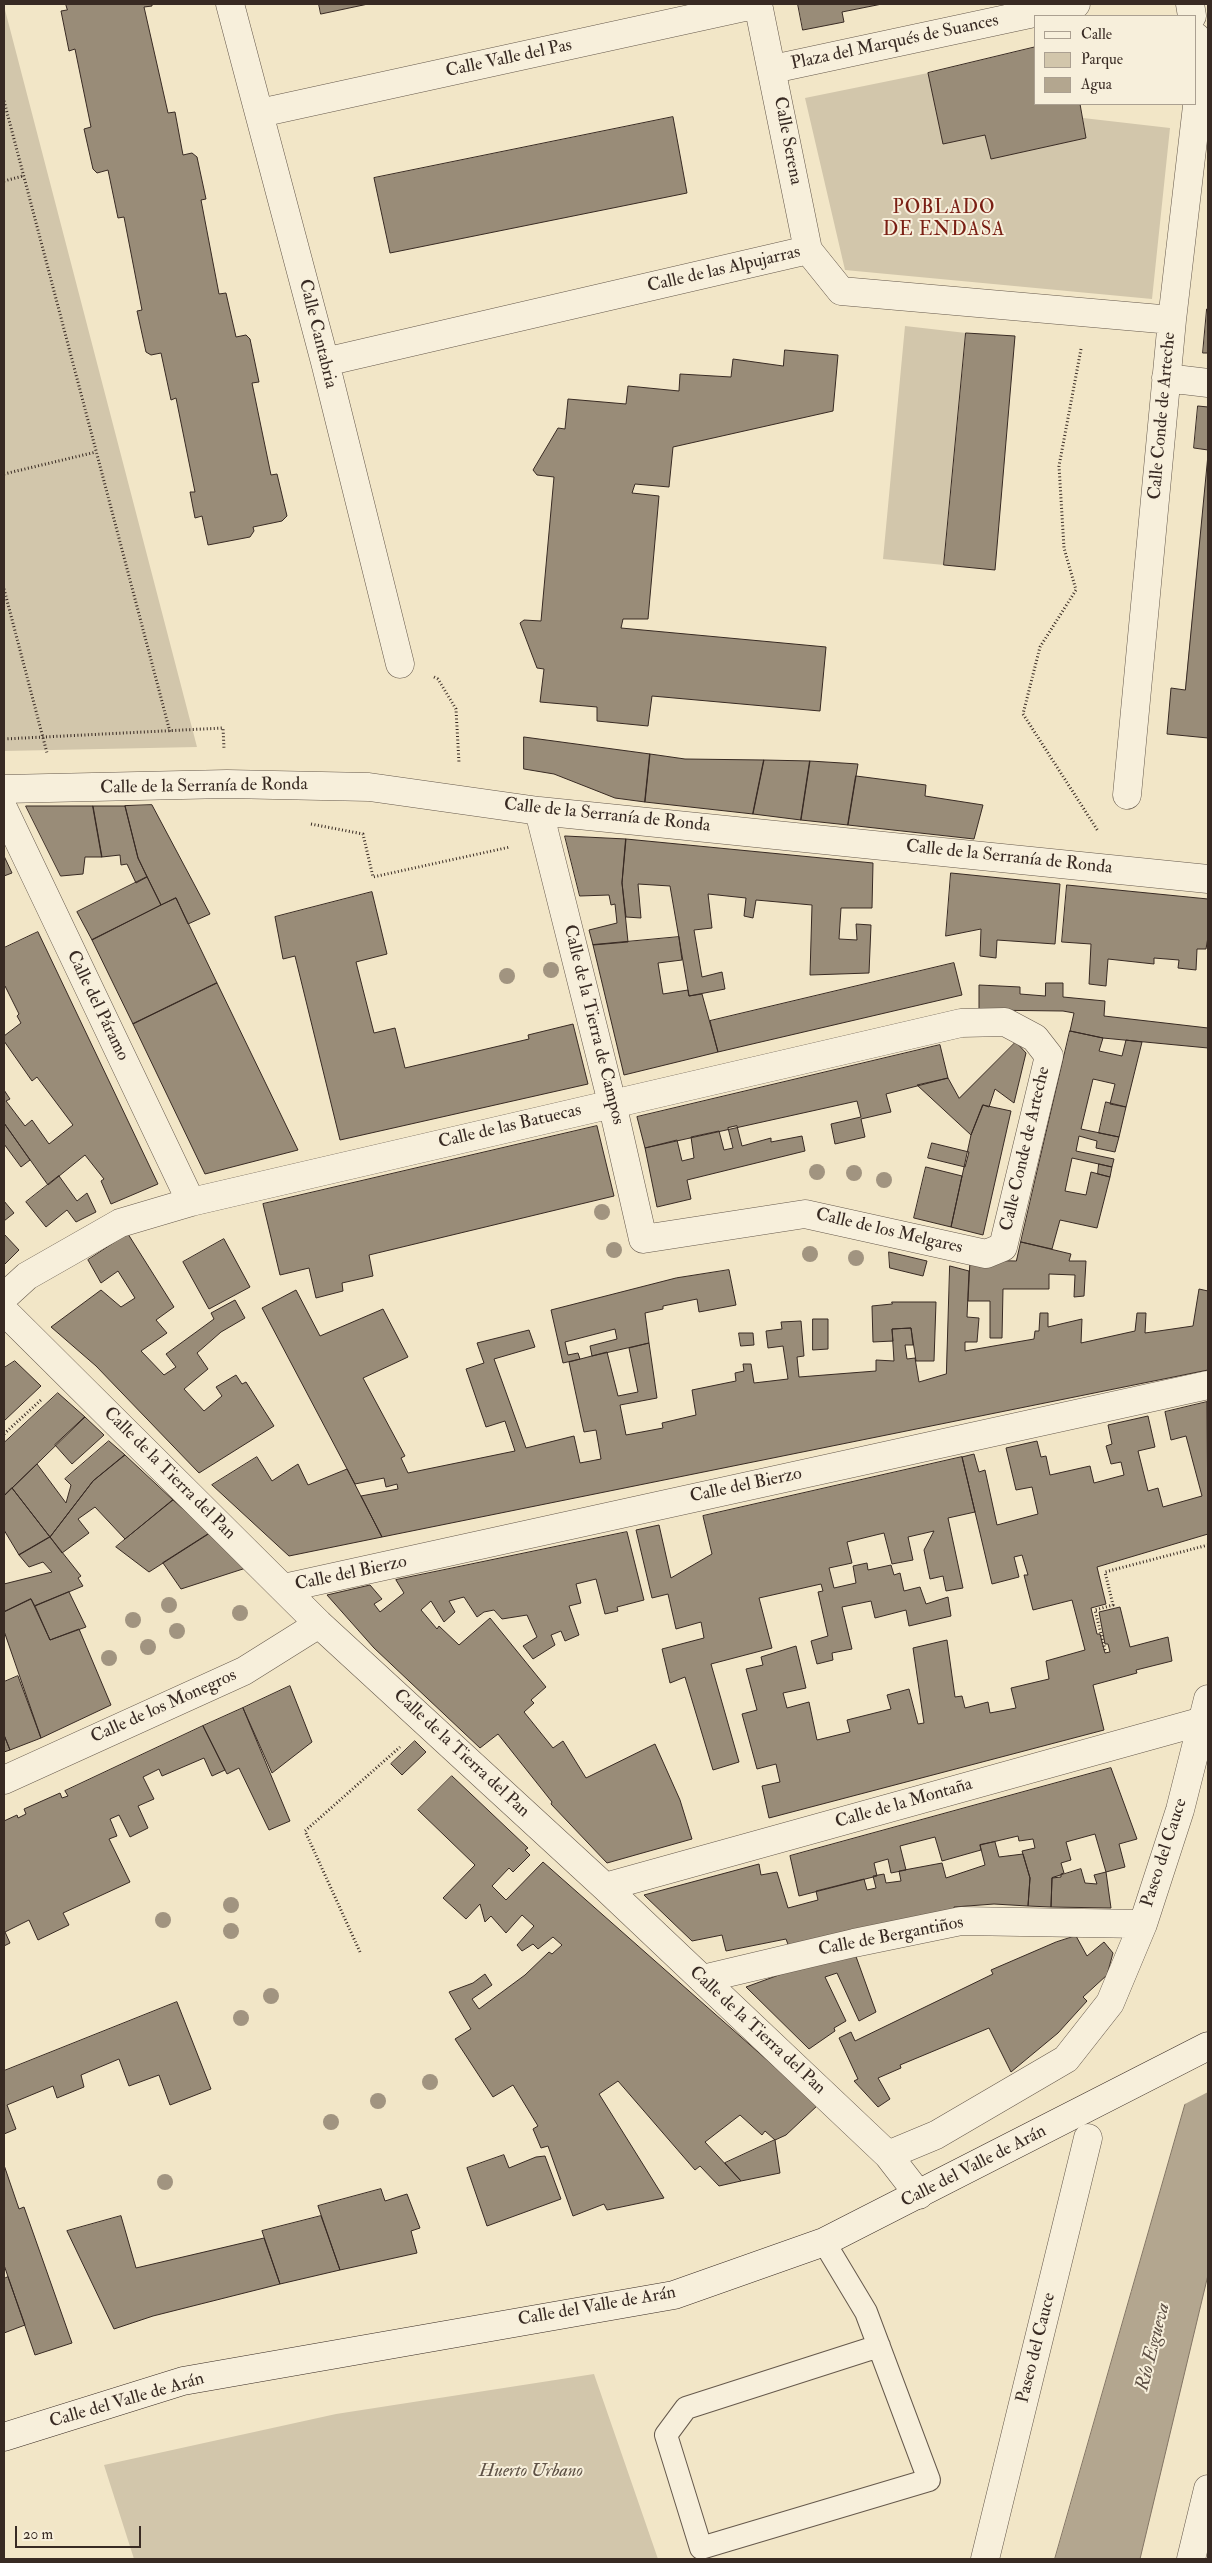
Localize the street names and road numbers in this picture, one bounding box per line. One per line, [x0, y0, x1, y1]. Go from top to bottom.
street label: Plaza del Marqués de Suances [789, 10, 1001, 76]
street label: Calle Valle del Pas [444, 35, 574, 83]
street label: Calle Serena [768, 95, 806, 187]
street label: Calle de las Alpujarras [646, 242, 802, 298]
street label: Calle Cantabria [293, 277, 341, 391]
street label: Calle Conde de Arteche [1145, 331, 1181, 501]
street label: Calle de la Serranía de Ronda [100, 774, 308, 800]
street label: Calle de la Serranía de Ronda [503, 794, 711, 838]
street label: Calle de la Serranía de Ronda [905, 836, 1113, 880]
street label: Calle de la Tierra de Campos [558, 923, 628, 1127]
street label: Calle del Páramo [61, 947, 133, 1065]
street label: Calle Conde de Arteche [997, 1065, 1055, 1233]
street label: Calle de las Batuecas [437, 1100, 583, 1154]
street label: Calle de los Melgares [813, 1205, 965, 1259]
street label: Calle de la Tierra del Pan [98, 1403, 240, 1545]
street label: Calle del Bierzo [688, 1464, 804, 1508]
street label: Calle del Bierzo [293, 1552, 409, 1596]
street label: Calle de los Monegros [88, 1665, 240, 1749]
street label: Calle de la Tierra del Pan [388, 1685, 534, 1823]
street label: Calle de la Montaña [833, 1774, 975, 1834]
street label: Paseo del Cauce [1137, 1796, 1193, 1910]
street label: Calle de Bergantiños [817, 1912, 965, 1962]
street label: Calle de la Tierra del Pan [684, 1962, 830, 2100]
street label: Calle del Valle de Arán [898, 2121, 1050, 2213]
street label: Calle del Valle de Arán [516, 2282, 678, 2332]
street label: Paseo del Cauce [1013, 2291, 1061, 2405]
street label: Calle del Valle de Arán [47, 2369, 207, 2433]

